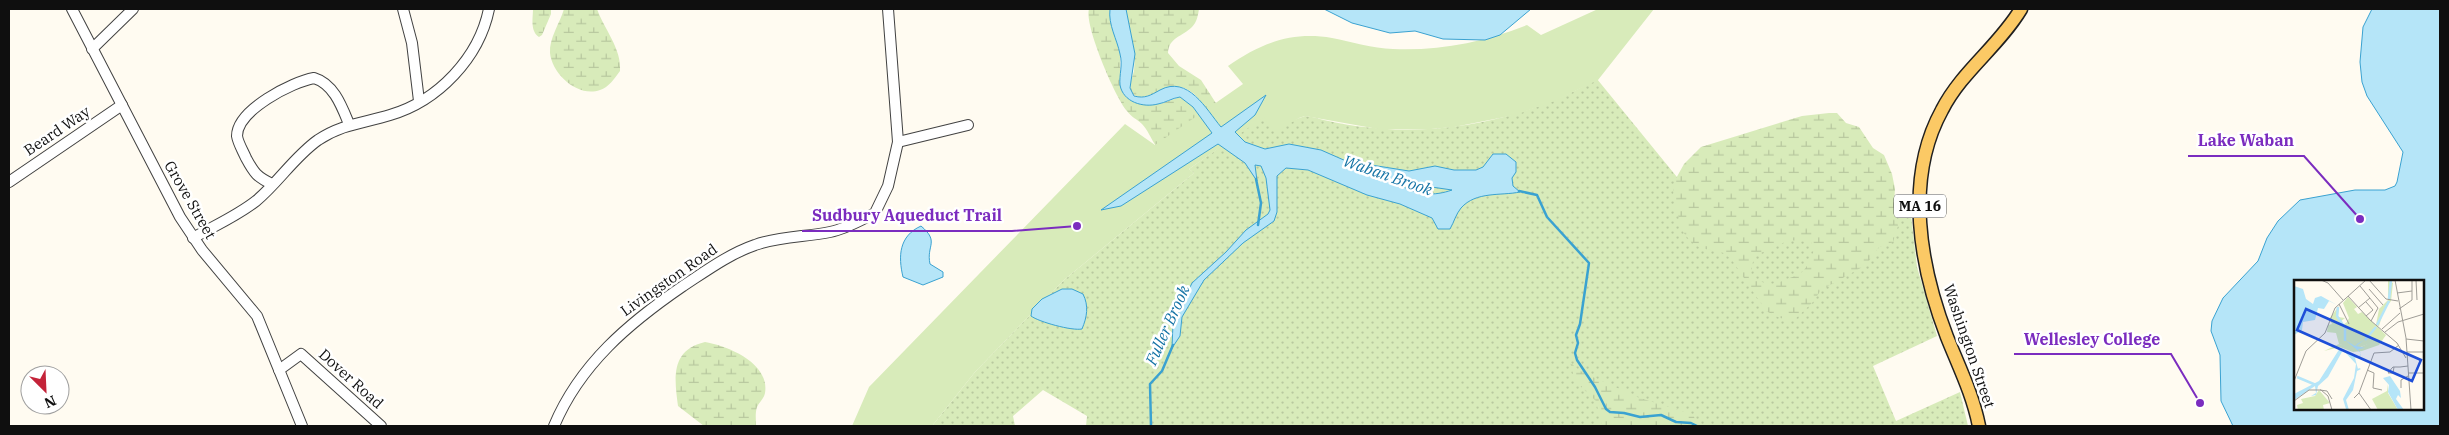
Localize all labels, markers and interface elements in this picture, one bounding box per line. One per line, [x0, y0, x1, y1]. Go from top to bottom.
street label: Beard Way [20, 102, 93, 160]
callout: Lake Waban [2188, 125, 2304, 156]
text: Lake Waban [2198, 130, 2295, 150]
water label: Waban Brook [1341, 150, 1436, 200]
street label: Grove Street [160, 157, 220, 242]
road number: MA 16 [1894, 195, 1946, 218]
callout: Sudbury Aqueduct Trail [802, 200, 1012, 231]
text: Sudbury Aqueduct Trail [812, 205, 1002, 225]
street label: Livingston Road [617, 239, 721, 320]
inset map [2294, 280, 2424, 410]
water label: Fuller Brook [1140, 281, 1194, 369]
street label: Washington Street [1939, 281, 2000, 410]
callout: Wellesley College [2014, 323, 2171, 354]
text: Wellesley College [2024, 329, 2160, 349]
street label: Dover Road [315, 345, 388, 413]
north arrow [20, 365, 70, 415]
text: N [42, 391, 59, 412]

